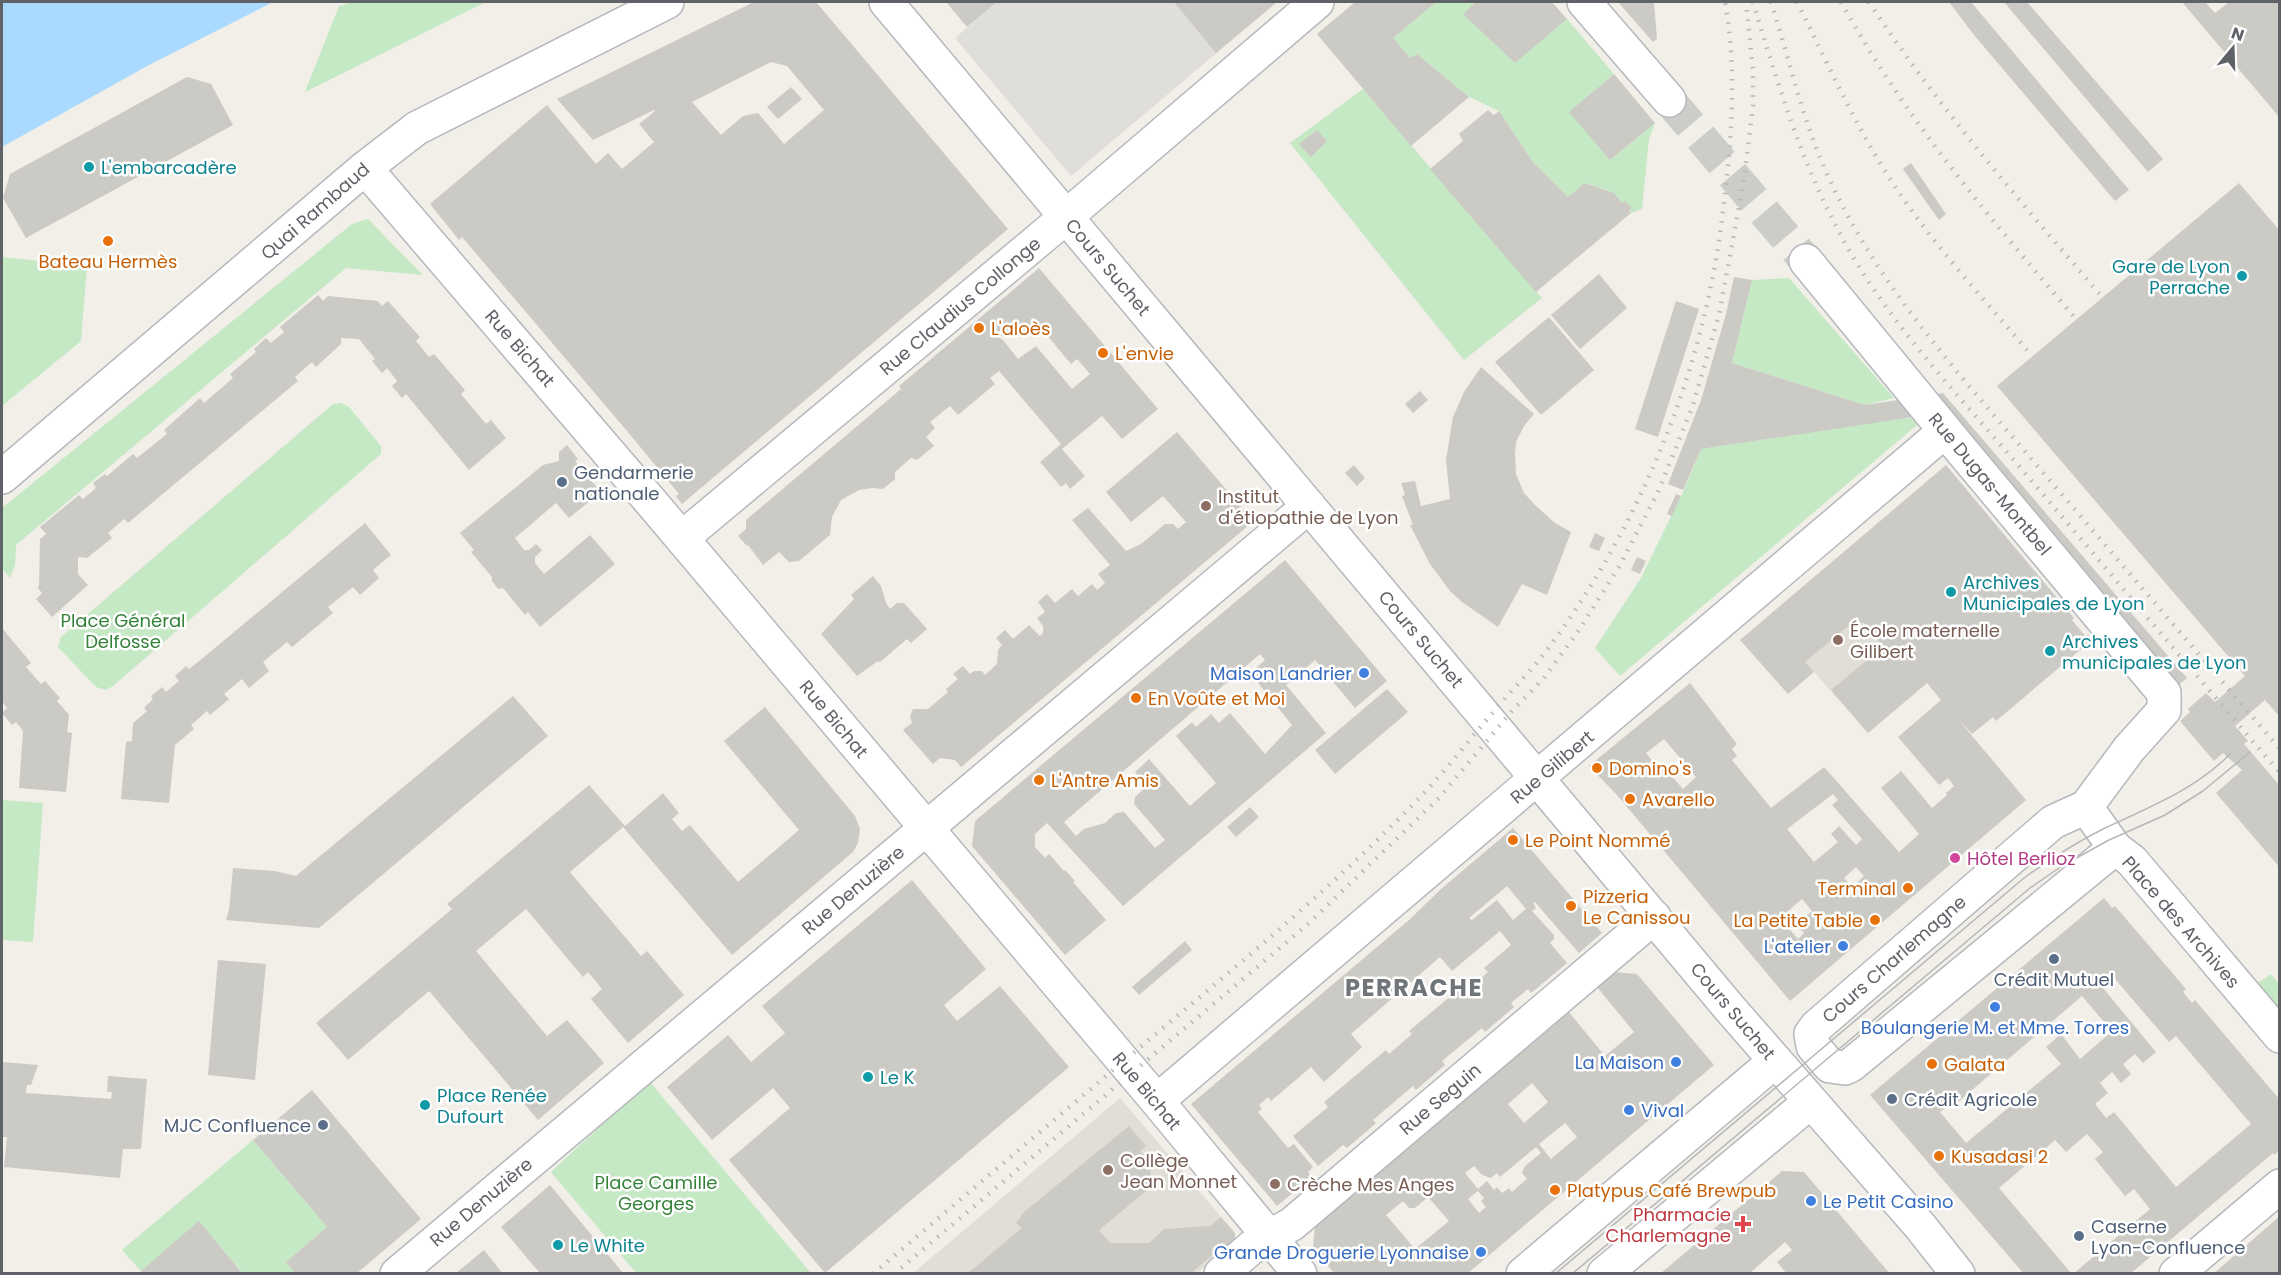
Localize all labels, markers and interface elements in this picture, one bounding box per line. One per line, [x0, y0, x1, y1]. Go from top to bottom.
north arrow [2203, 18, 2263, 78]
text: N [2228, 21, 2247, 47]
place label: L'embarcadère [101, 155, 237, 180]
street label: Quai Rambaud [255, 157, 375, 265]
marker: L'embarcadère [82, 160, 96, 174]
street label: Cours Suchet [1060, 213, 1156, 321]
street label: Rue Claudius Collonge [874, 231, 1046, 381]
marker: Bateau Hermès [101, 234, 115, 248]
place label: Bateau Hermès [39, 249, 177, 274]
place label: Gare de Lyon Perrache [2112, 254, 2230, 300]
marker: Gare de Lyon Perrache [2235, 269, 2249, 283]
street label: Rue Bichat [479, 304, 561, 392]
place label: L'aloès [991, 316, 1050, 341]
marker: L'aloès [972, 321, 986, 335]
place label: L'envie [1115, 341, 1174, 366]
marker: L'envie [1096, 346, 1110, 360]
street label: Rue Dugas-Montbel [1923, 407, 2057, 561]
place label: Gendarmerie nationale [574, 460, 694, 506]
marker: Gendarmerie nationale [555, 475, 569, 489]
place label: Institut d'étiopathie de Lyon [1218, 484, 1399, 530]
marker: Institut d'étiopathie de Lyon [1199, 499, 1213, 513]
place label: Archives Municipales de Lyon [1963, 570, 2145, 616]
street label: Cours Suchet [1373, 585, 1469, 693]
marker: Archives Municipales de Lyon [1944, 585, 1958, 599]
park label: Place Général Delfosse [60, 608, 186, 654]
place label: École maternelle Gilibert [1850, 618, 2000, 664]
place label: Archives municipales de Lyon [2062, 629, 2247, 675]
marker: École maternelle Gilibert [1831, 633, 1845, 647]
marker: Archives municipales de Lyon [2043, 644, 2057, 658]
place label: Maison Landrier [1210, 661, 1352, 686]
marker: Maison Landrier [1357, 666, 1371, 680]
street label: Rue Bichat [794, 675, 874, 763]
place label: En Voûte et Moi [1148, 686, 1285, 711]
marker: En Voûte et Moi [1129, 691, 1143, 705]
street label: Rue Gilibert [1505, 725, 1599, 809]
place label: Domino's [1609, 756, 1692, 781]
marker: Domino's [1590, 761, 1604, 775]
place label: L'Antre Amis [1051, 768, 1159, 793]
marker: L'Antre Amis [1032, 773, 1046, 787]
place label: Avarello [1642, 787, 1715, 812]
marker: Avarello [1623, 792, 1637, 806]
place label: Le Point Nommé [1525, 828, 1670, 853]
marker: Le Point Nommé [1506, 833, 1520, 847]
street label: Rue Denuzière [796, 840, 910, 940]
place label: Hôtel Berlioz [1967, 846, 2075, 871]
street label: Place des Archives [2117, 850, 2245, 994]
marker: Hôtel Berlioz [1948, 851, 1962, 865]
place label: Terminal [1817, 876, 1896, 901]
marker: Terminal [1901, 881, 1915, 895]
place label: Pizzeria Le Canissou [1583, 884, 1691, 930]
street label: Cours Charlemagne [1817, 889, 1971, 1029]
marker: Pizzeria Le Canissou [1564, 899, 1578, 913]
place label: La Petite Table [1734, 908, 1863, 933]
marker: La Petite Table [1868, 913, 1882, 927]
place label: L'atelier [1764, 934, 1831, 959]
marker: L'atelier [1836, 939, 1850, 953]
marker: Crédit Mutuel [2047, 952, 2061, 966]
street label: Cours Suchet [1685, 957, 1781, 1065]
place label: Crédit Mutuel [1994, 967, 2114, 992]
district label: PERRACHE [1345, 971, 1483, 1004]
marker: Boulangerie M. et Mme. Torres [1988, 1000, 2002, 1014]
place label: Boulangerie M. et Mme. Torres [1861, 1015, 2129, 1040]
street label: Rue Bichat [1107, 1047, 1187, 1135]
place label: La Maison [1575, 1050, 1664, 1075]
place label: Galata [1944, 1052, 2006, 1077]
marker: La Maison [1669, 1055, 1683, 1069]
street label: Rue Seguin [1394, 1057, 1486, 1141]
marker: Galata [1925, 1057, 1939, 1071]
place label: Le K [880, 1065, 915, 1090]
marker: Le K [861, 1070, 875, 1084]
place label: Place Renée Dufourt [437, 1083, 547, 1129]
place label: Crédit Agricole [1904, 1087, 2037, 1112]
marker: Crédit Agricole [1885, 1092, 1899, 1106]
marker: Place Renée Dufourt [418, 1098, 432, 1112]
place label: Vival [1641, 1098, 1684, 1123]
marker: Vival [1622, 1103, 1636, 1117]
place label: MJC Confluence [164, 1113, 311, 1138]
marker: MJC Confluence [316, 1118, 330, 1132]
place label: Kusadasi 2 [1951, 1144, 2048, 1169]
place label: Collège Jean Monnet [1120, 1148, 1237, 1194]
marker: Kusadasi 2 [1932, 1149, 1946, 1163]
street label: Rue Denuzière [424, 1152, 538, 1252]
marker: Collège Jean Monnet [1101, 1163, 1115, 1177]
park label: Place Camille Georges [595, 1170, 717, 1216]
place label: Crèche Mes Anges [1287, 1172, 1454, 1197]
marker: Crèche Mes Anges [1268, 1177, 1282, 1191]
place label: Platypus Café Brewpub [1567, 1178, 1776, 1203]
marker: Platypus Café Brewpub [1548, 1183, 1562, 1197]
place label: Le Petit Casino [1823, 1189, 1954, 1214]
marker: Le Petit Casino [1804, 1194, 1818, 1208]
place label: Pharmacie Charlemagne [1606, 1202, 1731, 1248]
place label: Caserne Lyon-Confluence [2091, 1214, 2245, 1260]
marker: Pharmacie Charlemagne [1736, 1217, 1750, 1231]
marker: Caserne Lyon-Confluence [2072, 1229, 2086, 1243]
place label: Le White [570, 1233, 645, 1258]
marker: Le White [551, 1238, 565, 1252]
place label: Grande Droguerie Lyonnaise [1214, 1240, 1469, 1265]
marker: Grande Droguerie Lyonnaise [1474, 1245, 1488, 1259]

